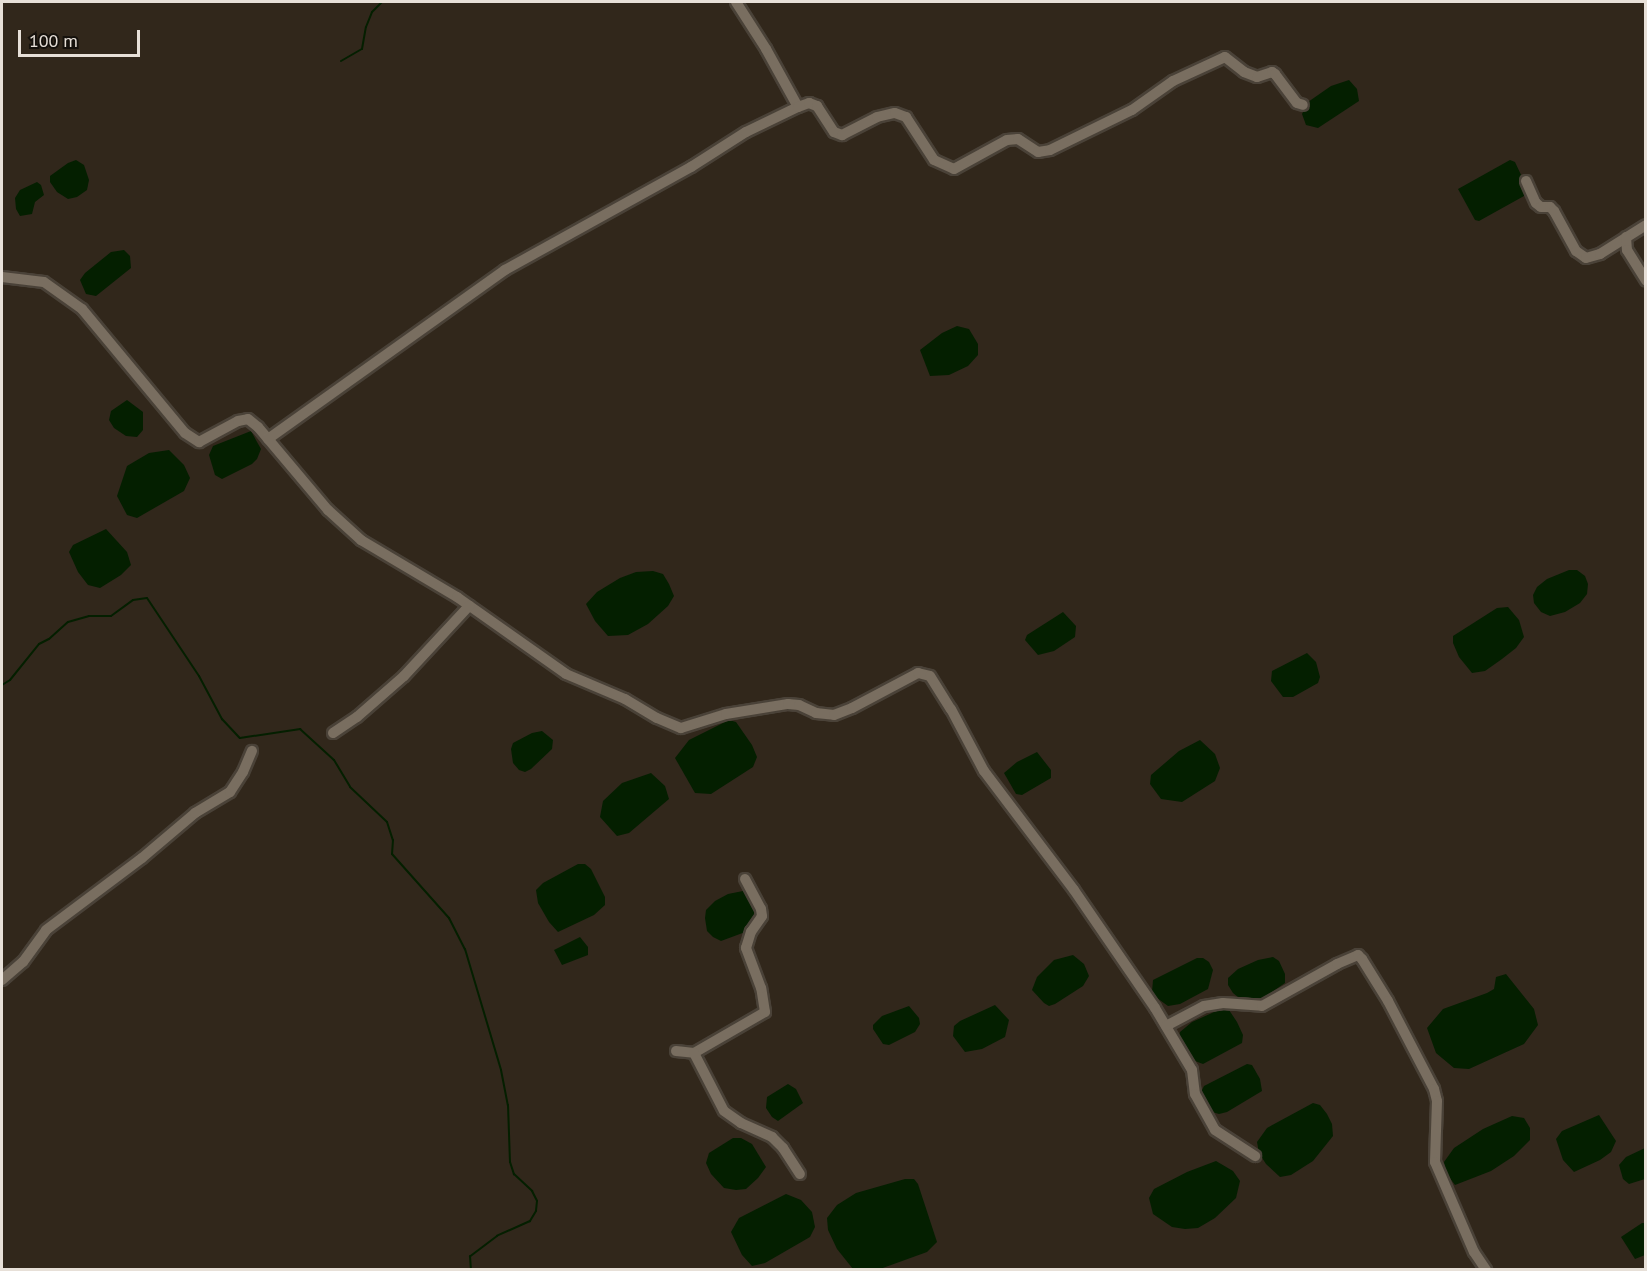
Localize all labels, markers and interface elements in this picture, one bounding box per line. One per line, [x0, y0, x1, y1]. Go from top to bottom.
scale bar [21, 18, 142, 56]
text: 100 m [29, 29, 78, 52]

